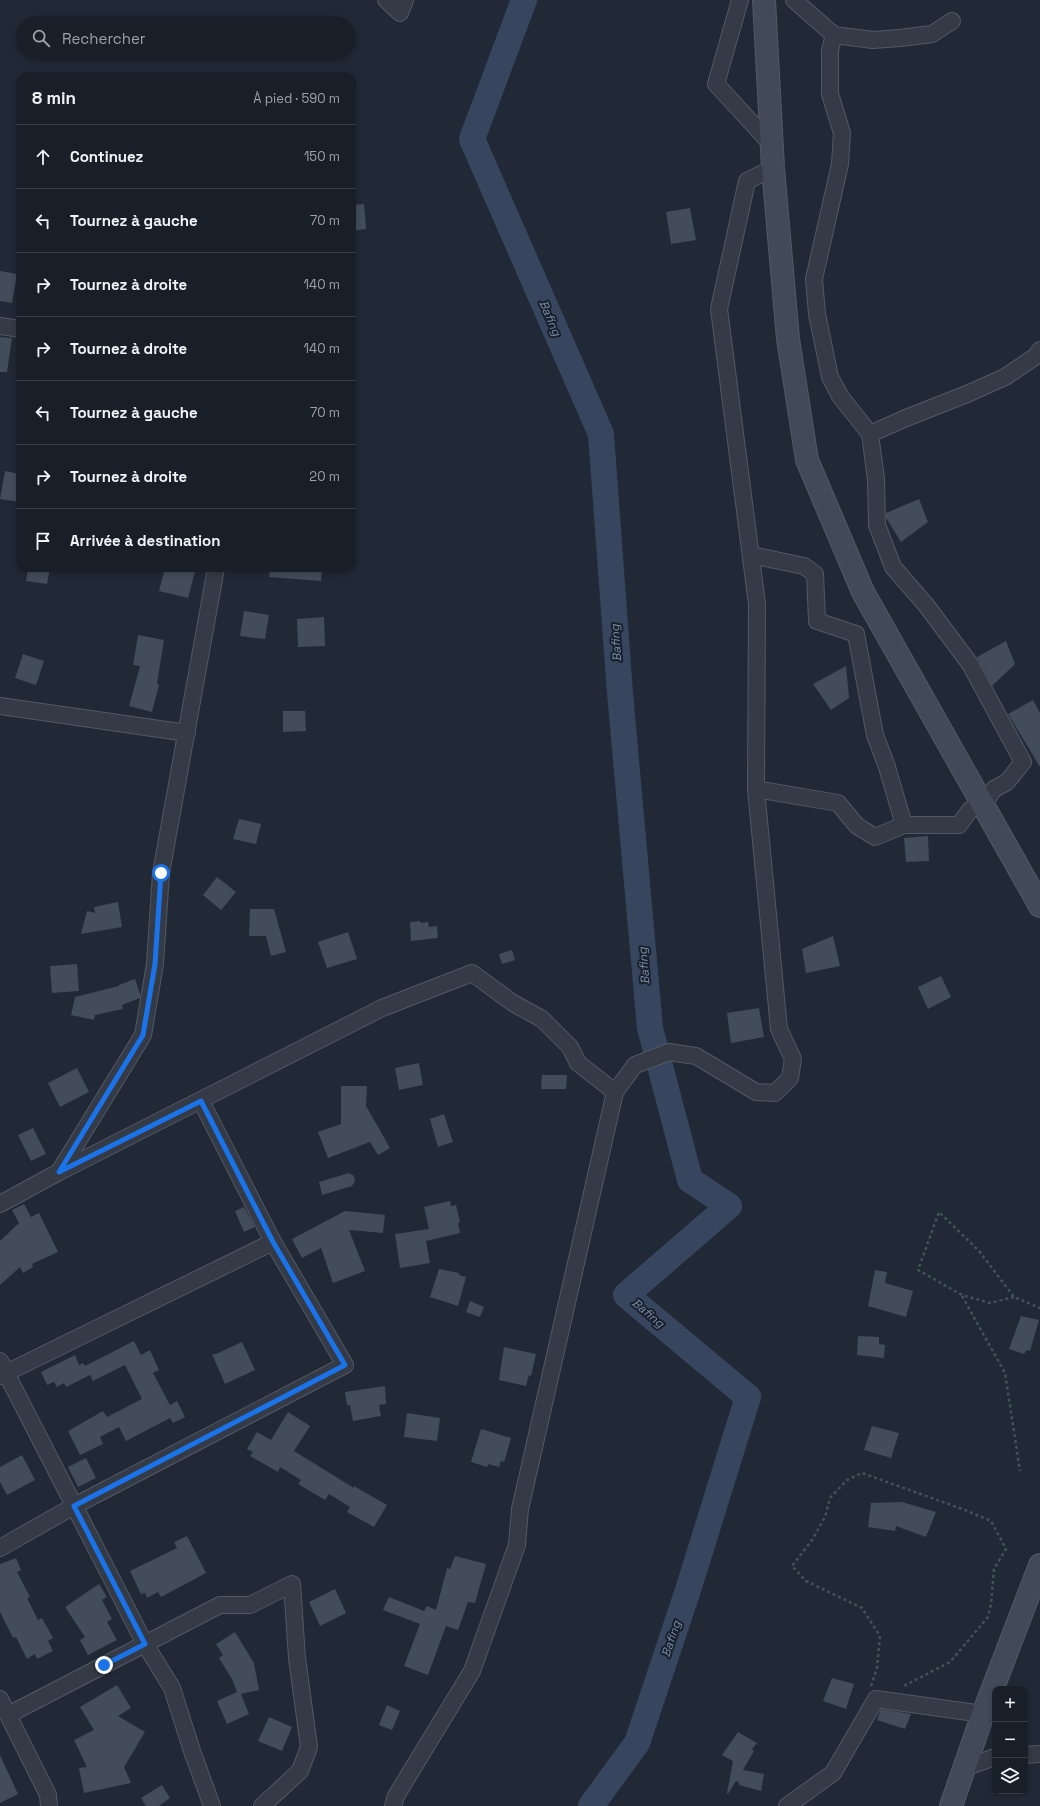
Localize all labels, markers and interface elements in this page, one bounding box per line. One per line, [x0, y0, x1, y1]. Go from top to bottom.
search box [16, 16, 356, 60]
icon: search [30, 27, 52, 49]
text: Rechercher [62, 29, 145, 48]
text: 8 min [32, 87, 76, 109]
text: À pied · 590 m [253, 90, 340, 107]
icon: ahead [32, 146, 54, 168]
text: Continuez [70, 147, 143, 166]
text: 150 m [304, 148, 340, 165]
icon: left [32, 210, 54, 232]
text: Tournez à gauche [70, 211, 198, 230]
text: 70 m [310, 212, 340, 229]
icon: right [32, 274, 54, 296]
text: Tournez à droite [70, 275, 187, 294]
text: 140 m [304, 276, 340, 293]
water label: Bafing [535, 298, 565, 340]
icon: right [32, 338, 54, 360]
text: Tournez à droite [70, 339, 187, 358]
text: 140 m [304, 340, 340, 357]
icon: left [32, 402, 54, 424]
text: Tournez à gauche [70, 403, 198, 422]
text: 70 m [310, 404, 340, 421]
icon: right [32, 466, 54, 488]
text: Tournez à droite [70, 467, 187, 486]
text: 20 m [309, 468, 340, 485]
icon: arrive [32, 530, 54, 552]
text: Arrivée à destination [70, 531, 220, 550]
water label: Bafing [607, 622, 625, 662]
route start [152, 864, 170, 882]
water label: Bafing [634, 945, 654, 985]
water label: Bafing [629, 1295, 668, 1332]
water label: Bafing [658, 1617, 685, 1659]
route end [95, 1656, 113, 1674]
map controls [992, 1686, 1028, 1794]
button: + [992, 1686, 1028, 1722]
button: − [992, 1722, 1028, 1758]
button: layers [992, 1758, 1028, 1794]

